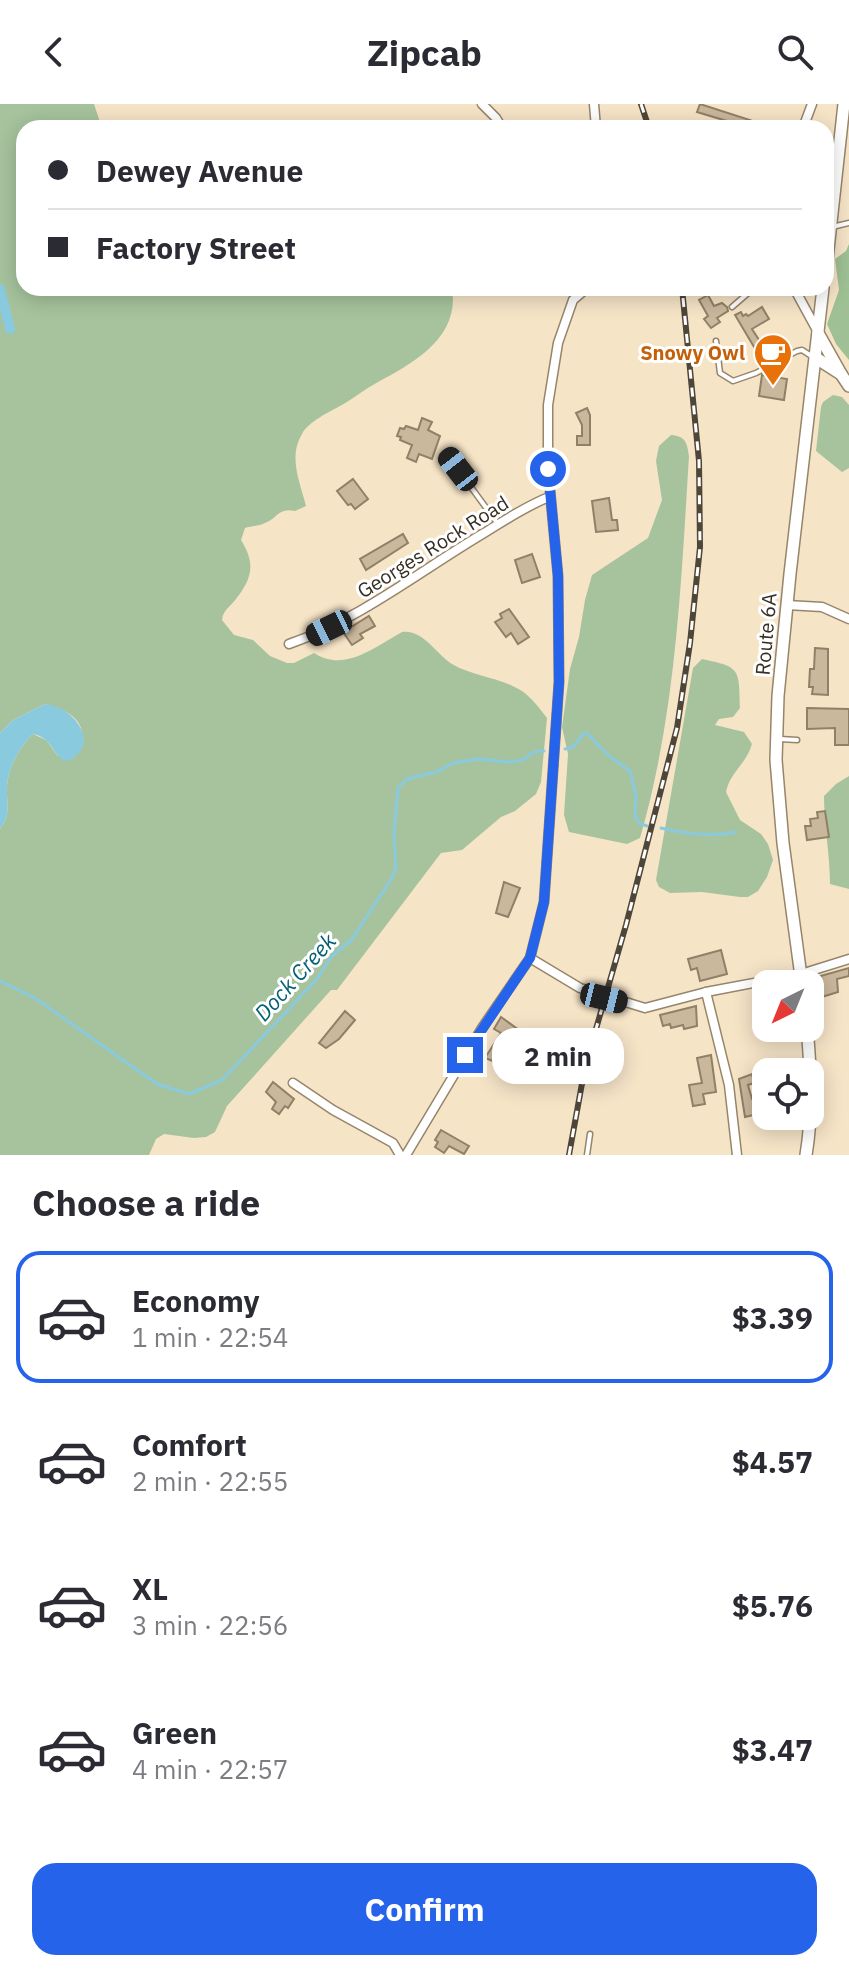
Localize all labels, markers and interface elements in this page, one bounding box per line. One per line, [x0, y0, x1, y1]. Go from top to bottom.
text: Zipcab [367, 29, 482, 76]
icon: back [32, 30, 76, 74]
icon: search [773, 30, 817, 74]
text: Dewey Avenue [96, 151, 303, 190]
text: Factory Street [96, 228, 296, 267]
cafe icon: Snowy Owl [752, 332, 794, 387]
place label: Snowy Owl [640, 339, 745, 366]
car [434, 443, 482, 495]
route start [530, 451, 566, 487]
street label: Georges Rock Road [352, 489, 514, 604]
street label: Route 6A [748, 592, 783, 676]
car [302, 607, 356, 649]
water label: Dock Creek [247, 926, 342, 1027]
north arrow [752, 970, 824, 1042]
map controls [752, 970, 824, 1130]
car [578, 981, 630, 1015]
callout: 2 min [493, 1027, 625, 1083]
route end [447, 1037, 483, 1073]
text: 2 min [524, 1039, 592, 1073]
button: locate [752, 1058, 824, 1130]
text: Choose a ride [32, 1179, 260, 1226]
icon: car [36, 1281, 108, 1353]
text: Economy [132, 1281, 260, 1320]
text: $3.39 [732, 1298, 813, 1337]
text: 1 min · 22:54 [132, 1320, 288, 1354]
icon: car [36, 1425, 108, 1497]
text: Comfort [132, 1425, 247, 1464]
text: $4.57 [732, 1442, 813, 1481]
text: 2 min · 22:55 [132, 1464, 288, 1498]
icon: car [36, 1569, 108, 1641]
text: XL [132, 1569, 168, 1608]
text: $5.76 [732, 1586, 813, 1625]
text: 3 min · 22:56 [132, 1608, 288, 1642]
icon: car [36, 1713, 108, 1785]
text: Green [132, 1713, 217, 1752]
text: $3.47 [732, 1730, 813, 1769]
text: 4 min · 22:57 [132, 1752, 288, 1786]
button: Confirm [32, 1863, 817, 1955]

